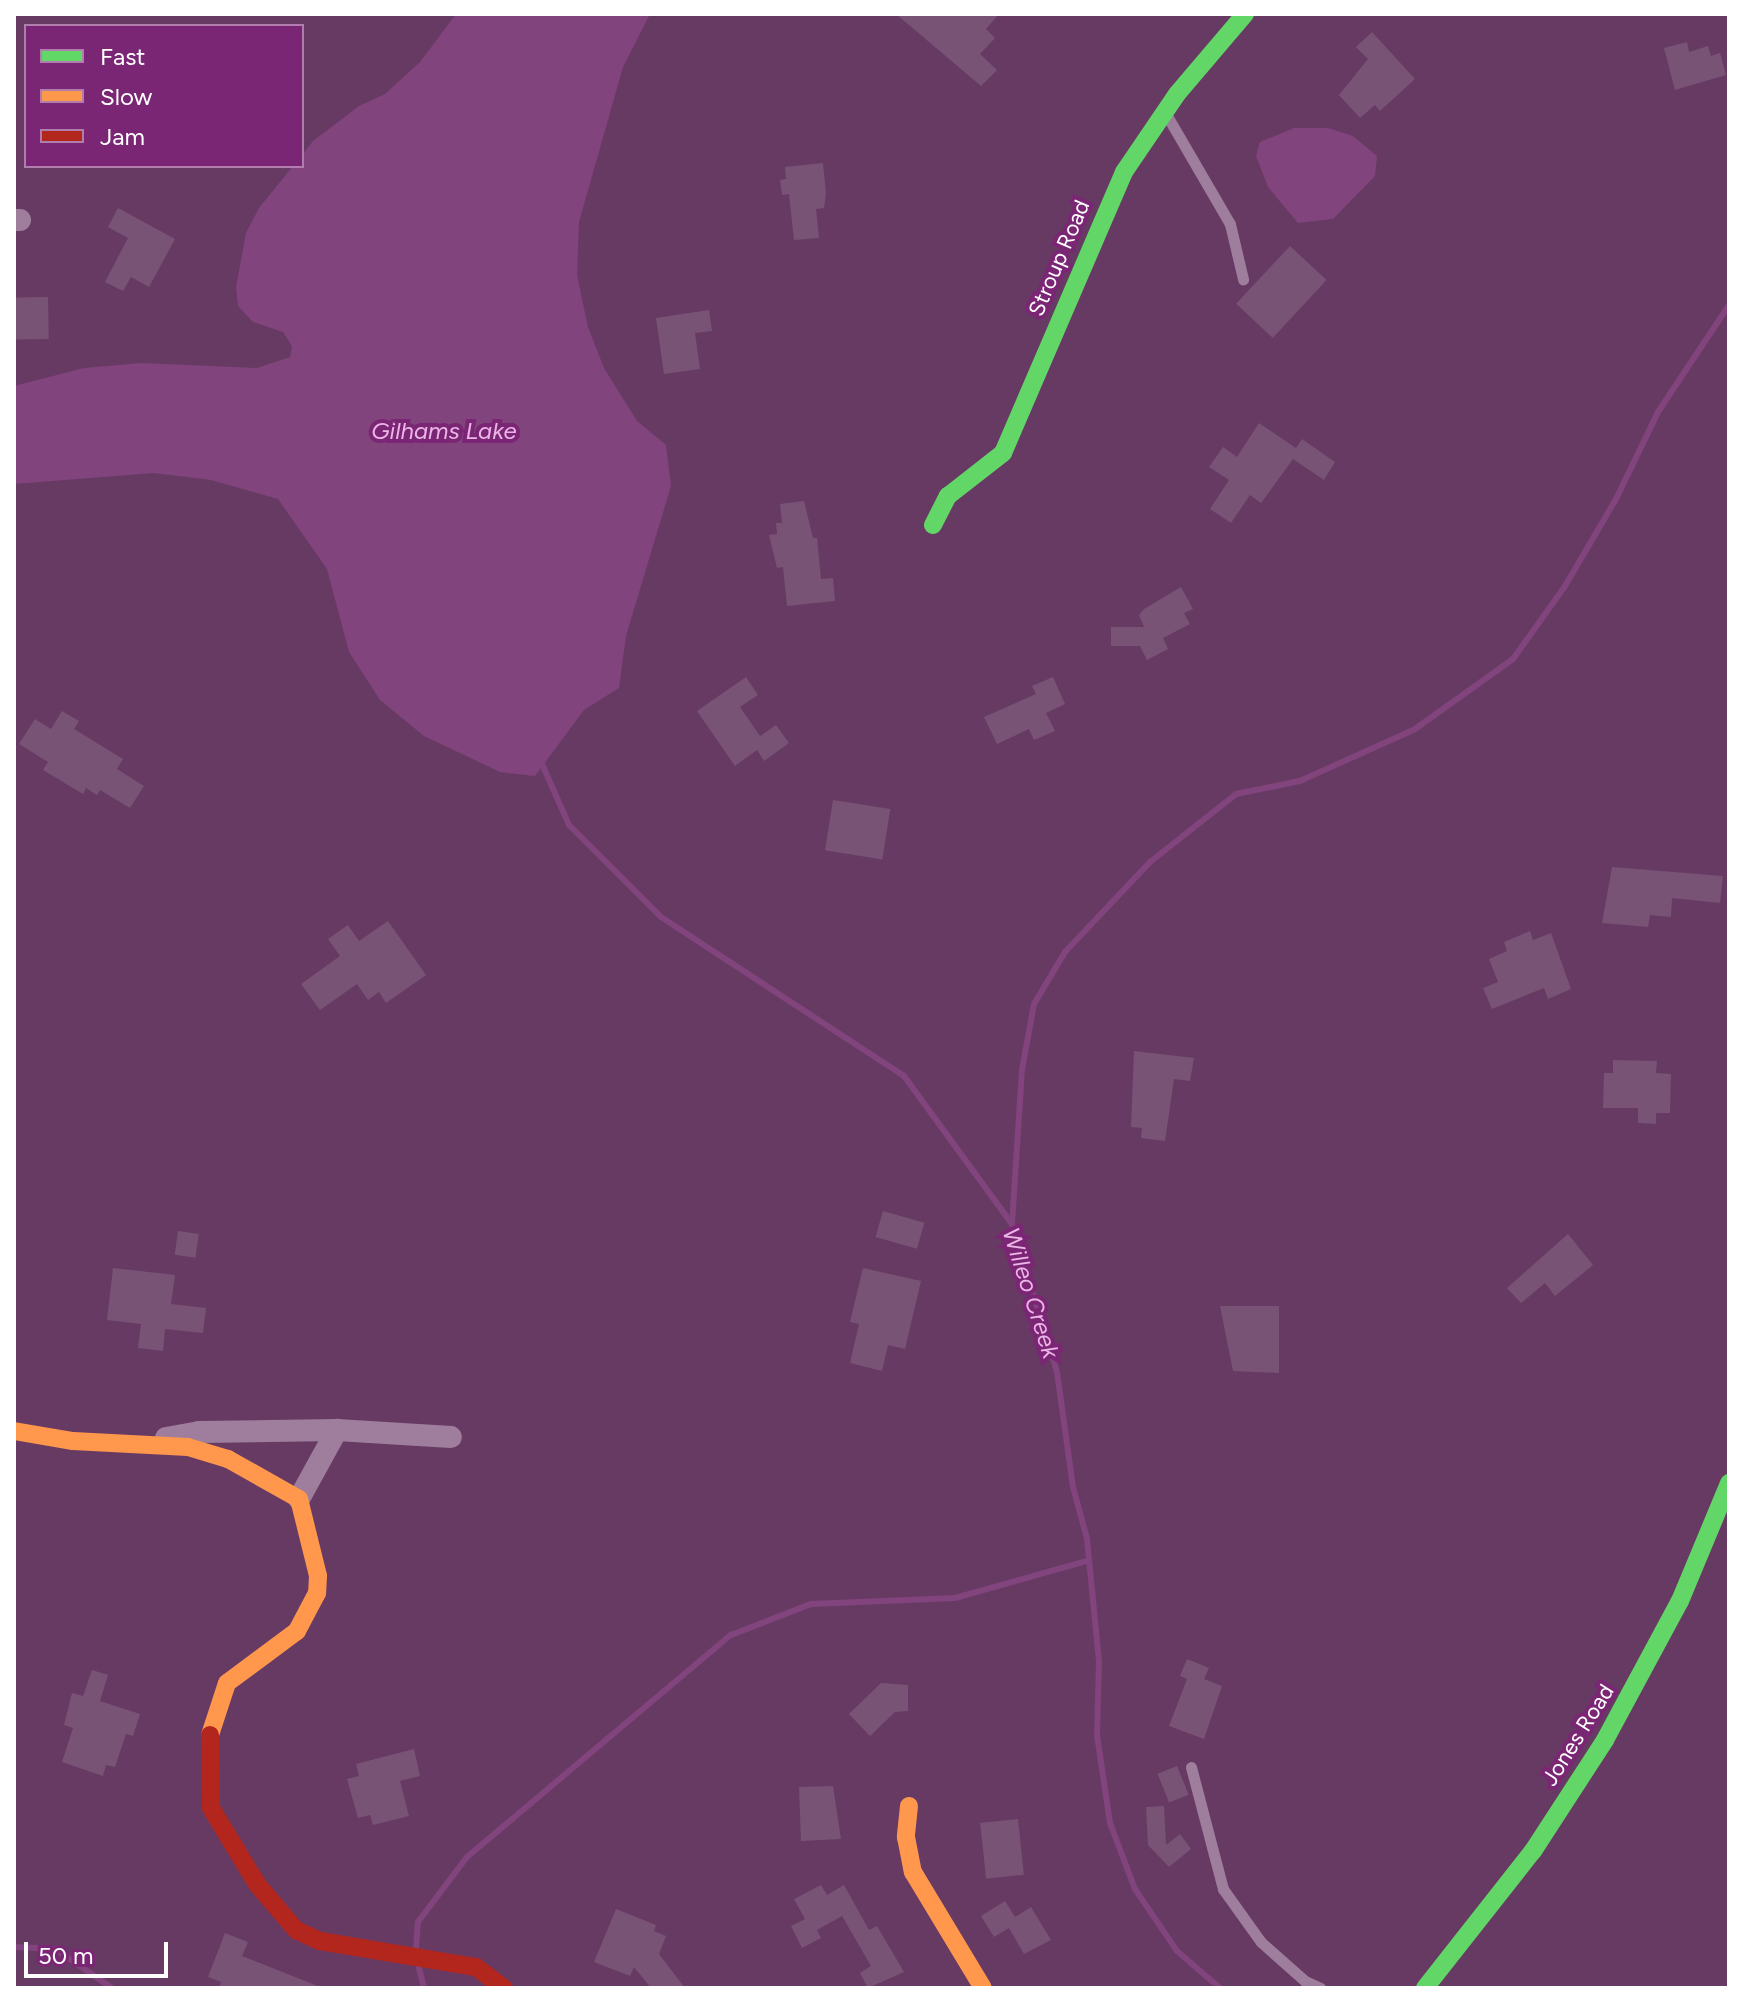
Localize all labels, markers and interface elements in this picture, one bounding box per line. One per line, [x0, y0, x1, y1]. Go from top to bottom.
legend [24, 24, 304, 168]
text: Fast [100, 42, 145, 71]
text: Slow [100, 82, 152, 111]
text: Jam [100, 122, 145, 151]
street label: Stroup Road [1023, 196, 1095, 320]
water label: Gilhams Lake [371, 417, 517, 445]
water label: Willeo Creek [996, 1224, 1066, 1362]
street label: Jones Road [1536, 1679, 1620, 1791]
scale bar [28, 1926, 172, 1976]
text: 50 m [38, 1941, 94, 1970]

